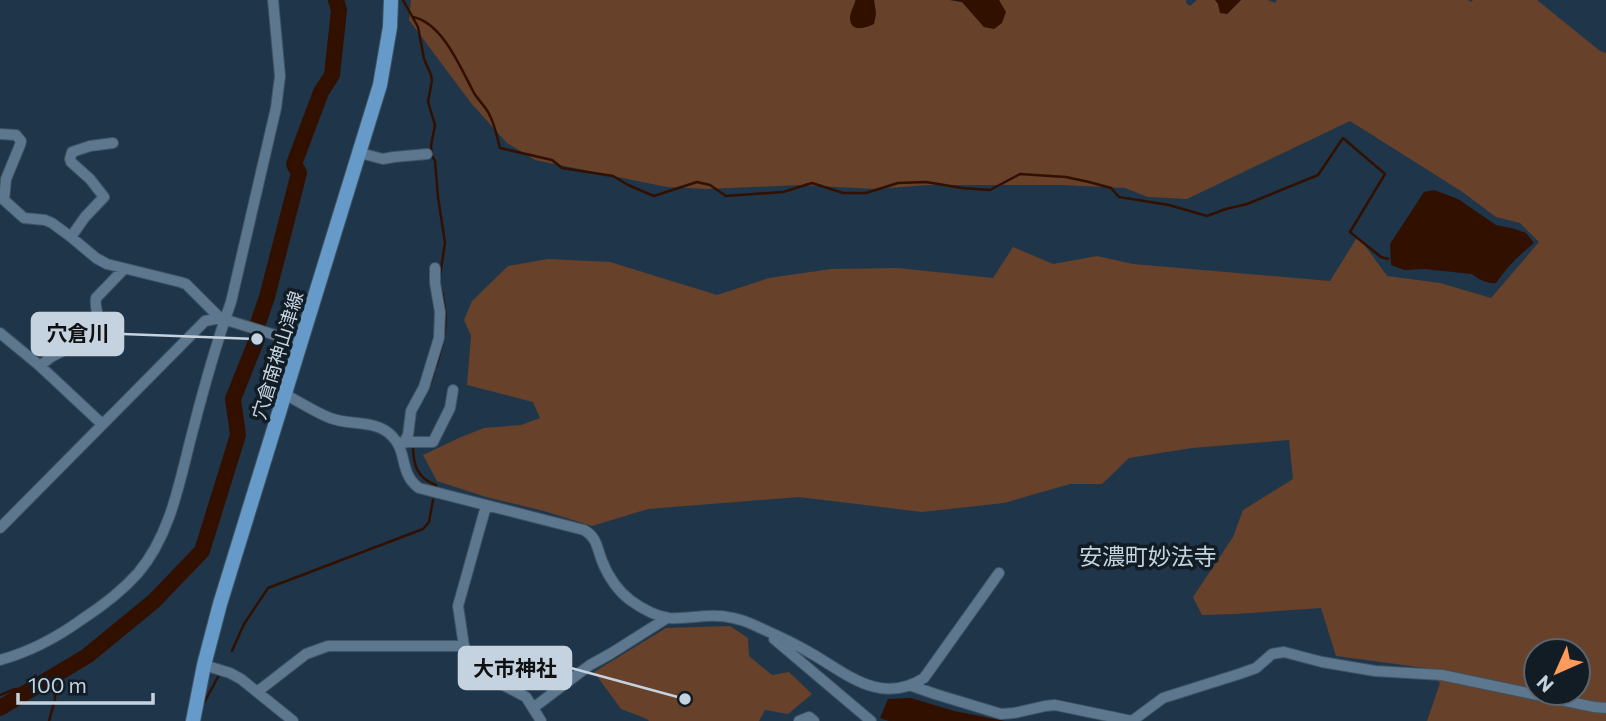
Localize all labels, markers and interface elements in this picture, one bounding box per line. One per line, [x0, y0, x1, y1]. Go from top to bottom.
street label: 穴倉南神山津線 [247, 288, 307, 422]
callout: 穴倉川 [32, 313, 123, 355]
text: 穴倉川 [47, 320, 110, 345]
district label: 安濃町妙法寺 [1079, 542, 1217, 570]
north arrow [1522, 637, 1592, 707]
callout: 大市神社 [459, 647, 571, 689]
text: 大市神社 [473, 655, 557, 680]
scale bar [18, 662, 152, 706]
text: N [1531, 671, 1558, 698]
text: 100 m [28, 672, 87, 697]

